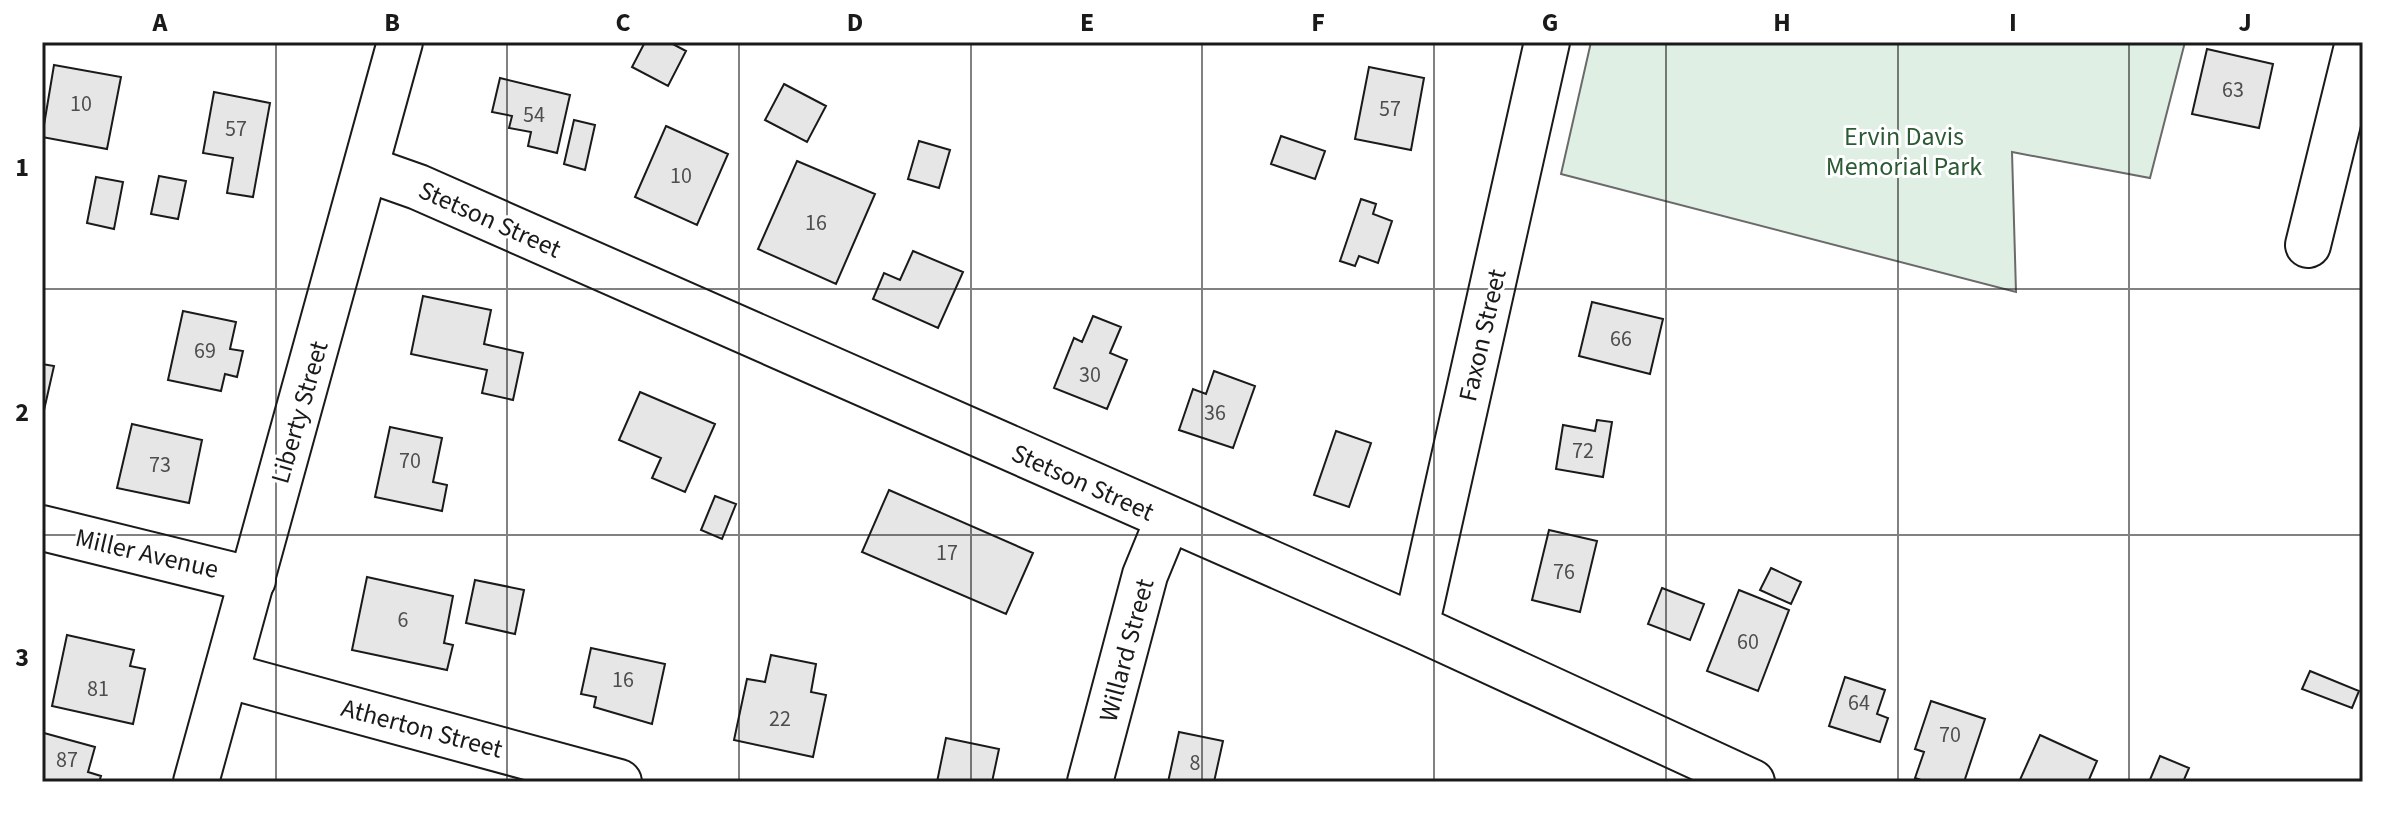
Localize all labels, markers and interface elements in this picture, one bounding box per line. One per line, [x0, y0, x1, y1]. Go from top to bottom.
text: A [152, 4, 169, 41]
text: B [384, 4, 400, 41]
text: C [615, 4, 631, 41]
text: D [847, 4, 863, 41]
text: E [1080, 4, 1094, 41]
text: F [1311, 4, 1325, 41]
text: G [1542, 4, 1558, 41]
text: H [1773, 4, 1791, 41]
text: I [2009, 4, 2017, 41]
text: J [2238, 4, 2252, 41]
house number: 63 [2222, 74, 2244, 106]
house number: 10 [70, 88, 92, 120]
house number: 57 [1379, 93, 1401, 125]
house number: 54 [523, 99, 545, 131]
house number: 57 [225, 113, 247, 145]
park label: Ervin Davis Memorial Park [1826, 118, 1982, 185]
text: 1 [15, 149, 29, 186]
house number: 10 [670, 160, 692, 192]
street label: Stetson Street [413, 172, 567, 267]
house number: 16 [805, 207, 827, 239]
street label: Faxon Street [1449, 265, 1516, 405]
house number: 66 [1610, 323, 1632, 355]
house number: 69 [194, 335, 216, 367]
street label: Liberty Street [261, 336, 338, 488]
house number: 30 [1079, 359, 1101, 391]
text: 2 [15, 394, 29, 431]
house number: 36 [1204, 397, 1226, 429]
street label: Stetson Street [1006, 435, 1160, 530]
house number: 72 [1572, 435, 1594, 467]
house number: 70 [399, 445, 421, 477]
house number: 73 [149, 449, 171, 481]
street label: Miller Avenue [72, 519, 222, 588]
house number: 17 [936, 537, 958, 569]
house number: 76 [1553, 556, 1575, 588]
street label: Willard Street [1090, 574, 1163, 726]
house number: 6 [398, 604, 409, 636]
house number: 60 [1737, 626, 1759, 658]
text: 3 [15, 639, 29, 676]
house number: 16 [612, 664, 634, 696]
house number: 81 [87, 673, 109, 705]
house number: 64 [1848, 687, 1870, 719]
street label: Atherton Street [337, 689, 507, 768]
house number: 22 [769, 703, 791, 735]
house number: 70 [1939, 719, 1961, 751]
house number: 87 [56, 744, 78, 776]
house number: 8 [1190, 747, 1201, 779]

